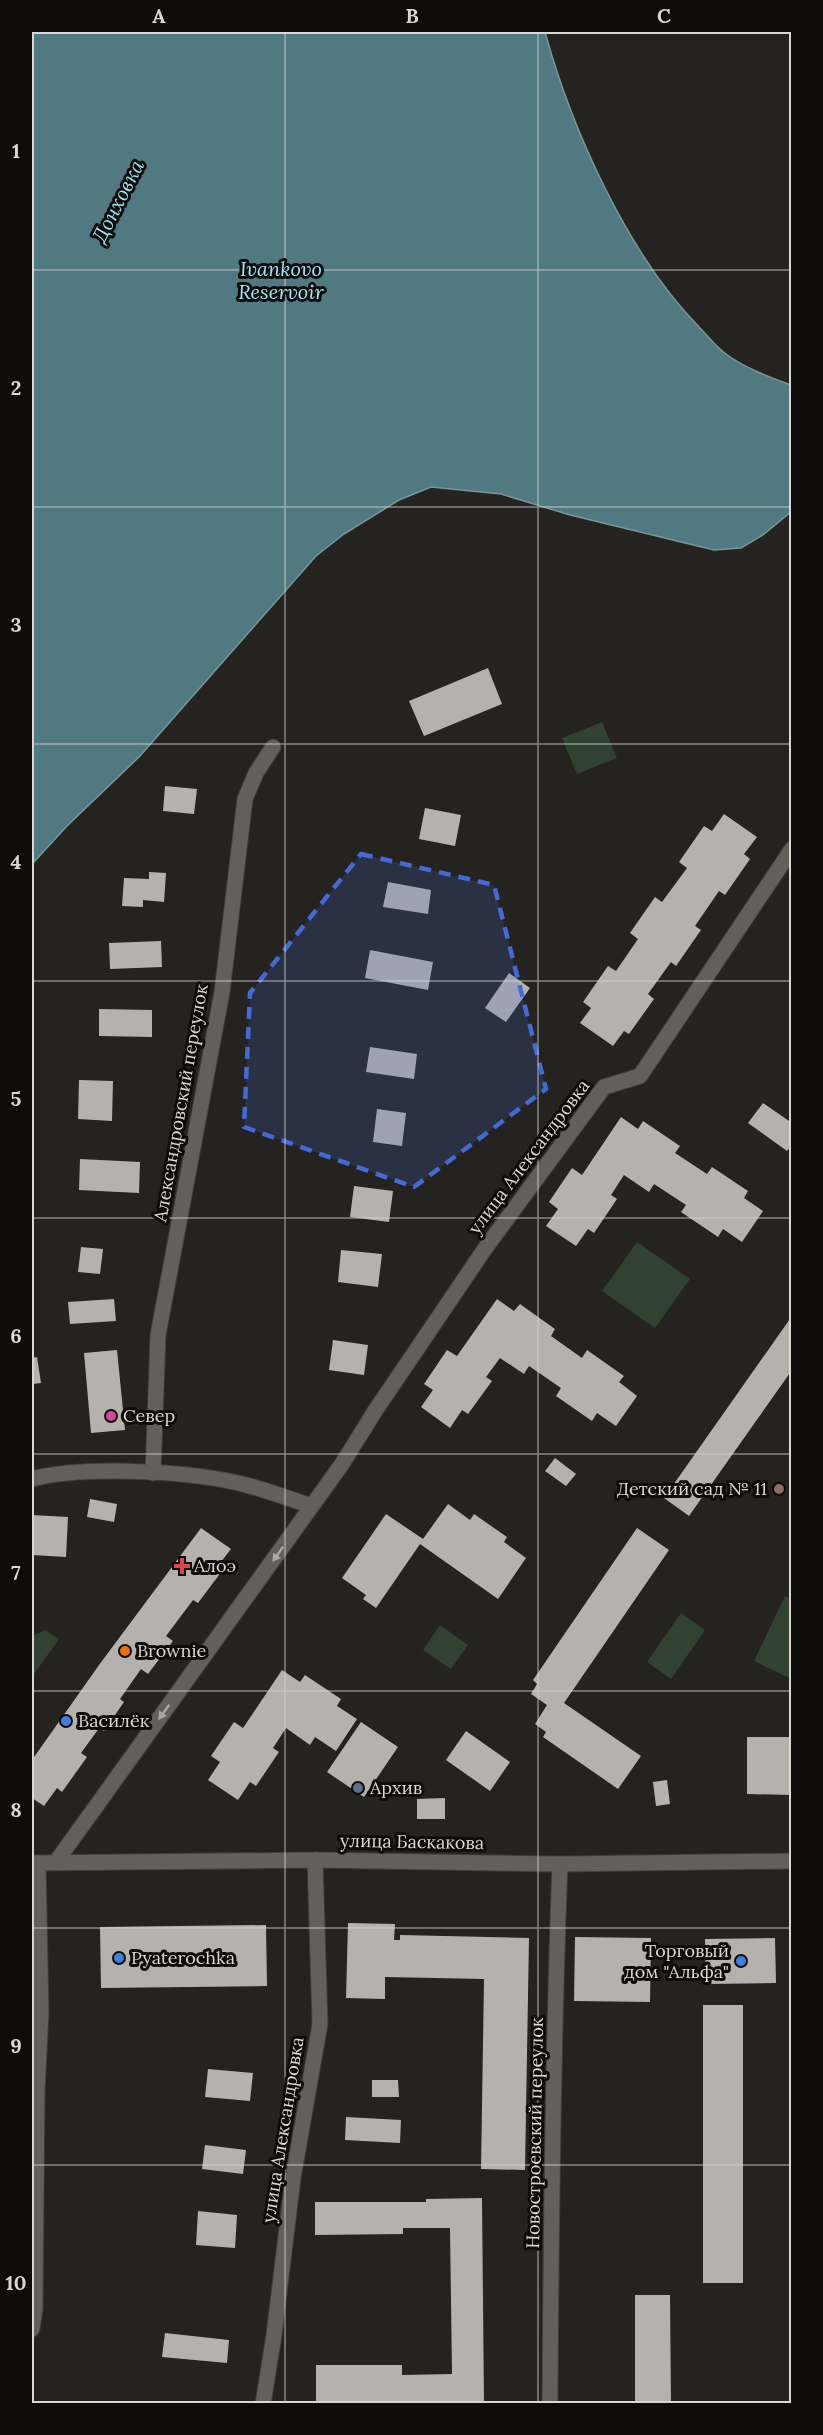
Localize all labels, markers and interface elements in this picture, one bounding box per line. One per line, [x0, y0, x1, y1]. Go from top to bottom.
text: A [152, 3, 166, 28]
text: B [405, 3, 419, 28]
text: C [657, 3, 671, 28]
text: 1 [12, 138, 20, 163]
water label: Донховка [86, 156, 149, 247]
water label: Ivankovo Reservoir [238, 256, 325, 304]
text: 2 [11, 375, 21, 400]
text: 3 [10, 612, 22, 637]
text: 4 [11, 849, 22, 874]
street label: Александровский переулок [148, 982, 213, 1224]
street label: улица Александровка [463, 1075, 594, 1239]
text: 5 [11, 1086, 22, 1111]
text: 6 [10, 1323, 22, 1348]
place label: Север [123, 1404, 175, 1427]
marker: Север [104, 1409, 118, 1423]
place label: Детский сад № 11 [616, 1477, 767, 1500]
marker: Детский сад № 11 [772, 1482, 786, 1496]
one-way arrow [272, 1546, 284, 1562]
place label: Алоэ [193, 1554, 236, 1577]
marker: Алоэ [175, 1559, 189, 1573]
text: 7 [11, 1560, 21, 1585]
place label: Brownie [137, 1639, 206, 1662]
marker: Brownie [118, 1644, 132, 1658]
one-way arrow [158, 1704, 170, 1720]
place label: Василёк [78, 1709, 150, 1732]
marker: Василёк [59, 1714, 73, 1728]
place label: Архив [369, 1776, 422, 1799]
marker: Архив [351, 1781, 365, 1795]
text: 8 [10, 1797, 22, 1822]
street label: улица Баскакова [340, 1829, 484, 1854]
place label: Торговый дом "Альфа" [624, 1939, 729, 1983]
place label: Pyaterochka [131, 1946, 235, 1969]
marker: Pyaterochka [112, 1951, 126, 1965]
marker: Торговый дом "Альфа" [734, 1954, 748, 1968]
street label: Новостроевский переулок [521, 2017, 548, 2249]
text: 9 [10, 2033, 22, 2058]
street label: улица Александровка [256, 2035, 309, 2225]
text: 10 [6, 2270, 26, 2295]

